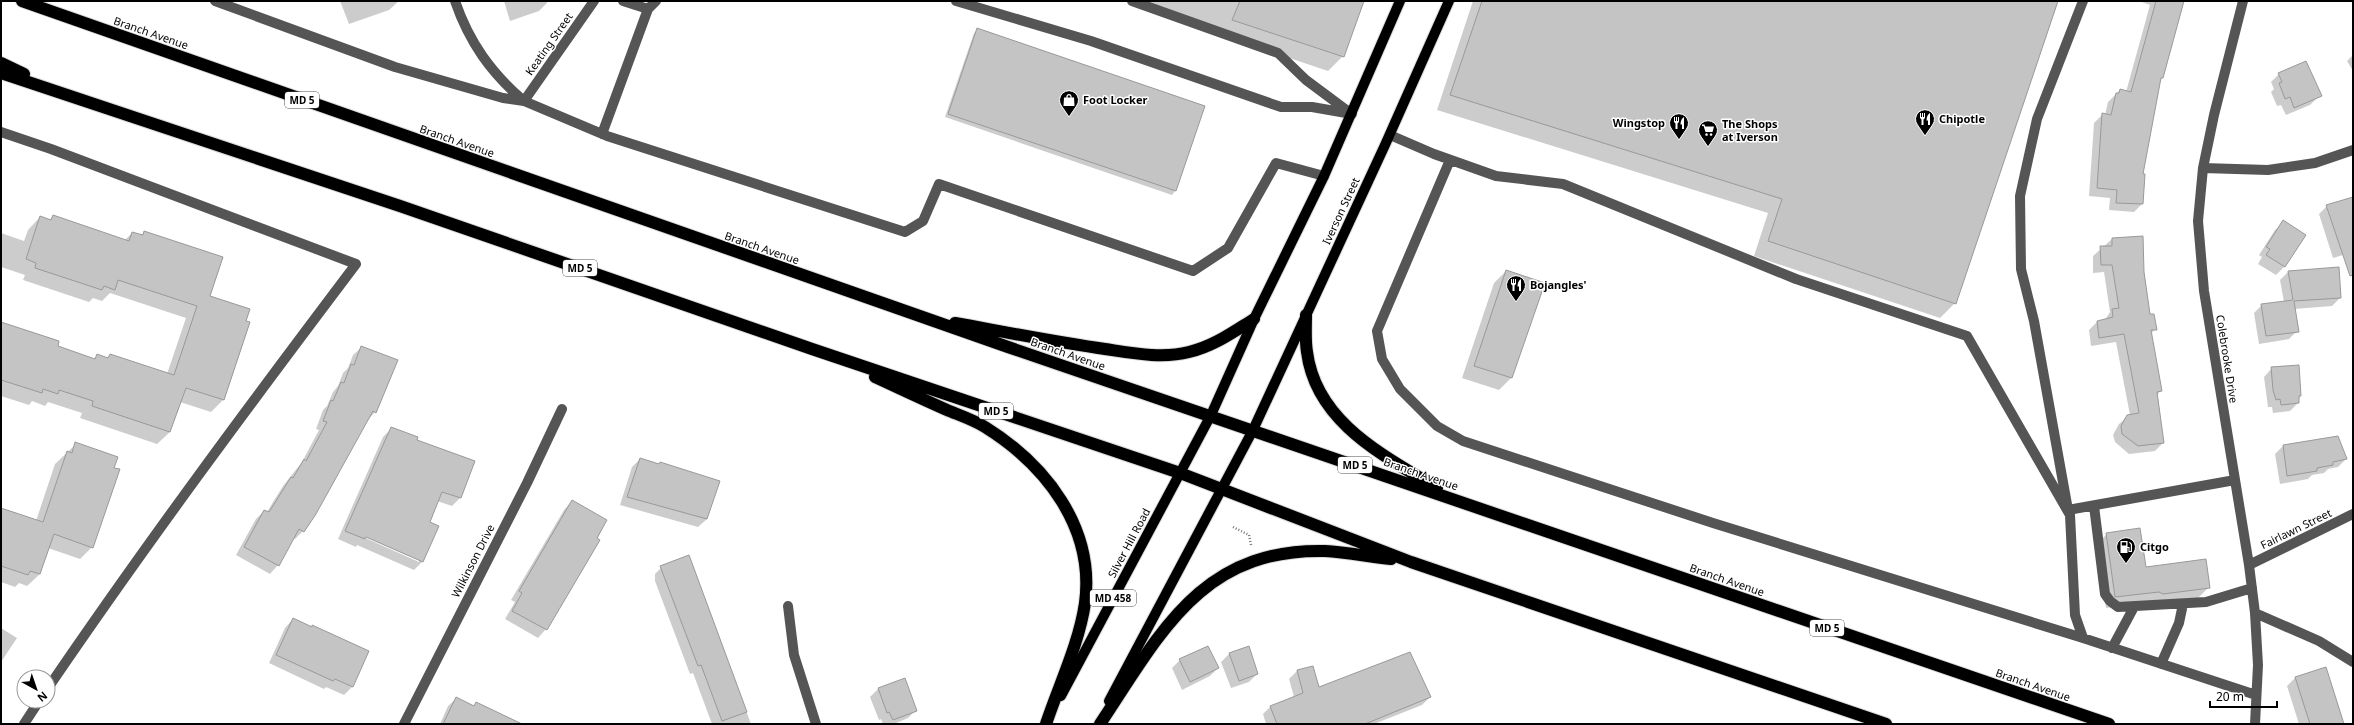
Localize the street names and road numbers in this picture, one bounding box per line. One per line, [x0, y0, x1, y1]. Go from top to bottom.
street label: Keating Street [521, 9, 576, 78]
street label: Branch Avenue [112, 13, 190, 52]
road number: MD 5 [285, 92, 319, 108]
street label: Branch Avenue [418, 121, 496, 160]
street label: Iverson Street [1318, 175, 1363, 247]
street label: Branch Avenue [723, 228, 801, 267]
road number: MD 5 [563, 260, 597, 276]
street label: Colebrooke Drive [2213, 314, 2242, 404]
street label: Branch Avenue [1029, 334, 1107, 373]
road number: MD 5 [979, 403, 1013, 419]
street label: Branch Avenue [1382, 454, 1460, 493]
road number: MD 5 [1338, 457, 1372, 473]
street label: Silver Hill Road [1104, 505, 1153, 580]
street label: Fairlawn Street [2258, 505, 2334, 552]
street label: Wilkinson Drive [448, 522, 497, 600]
street label: Branch Avenue [1688, 560, 1766, 599]
road number: MD 458 [1090, 590, 1136, 606]
road number: MD 5 [1810, 620, 1844, 636]
street label: Branch Avenue [1994, 665, 2072, 704]

